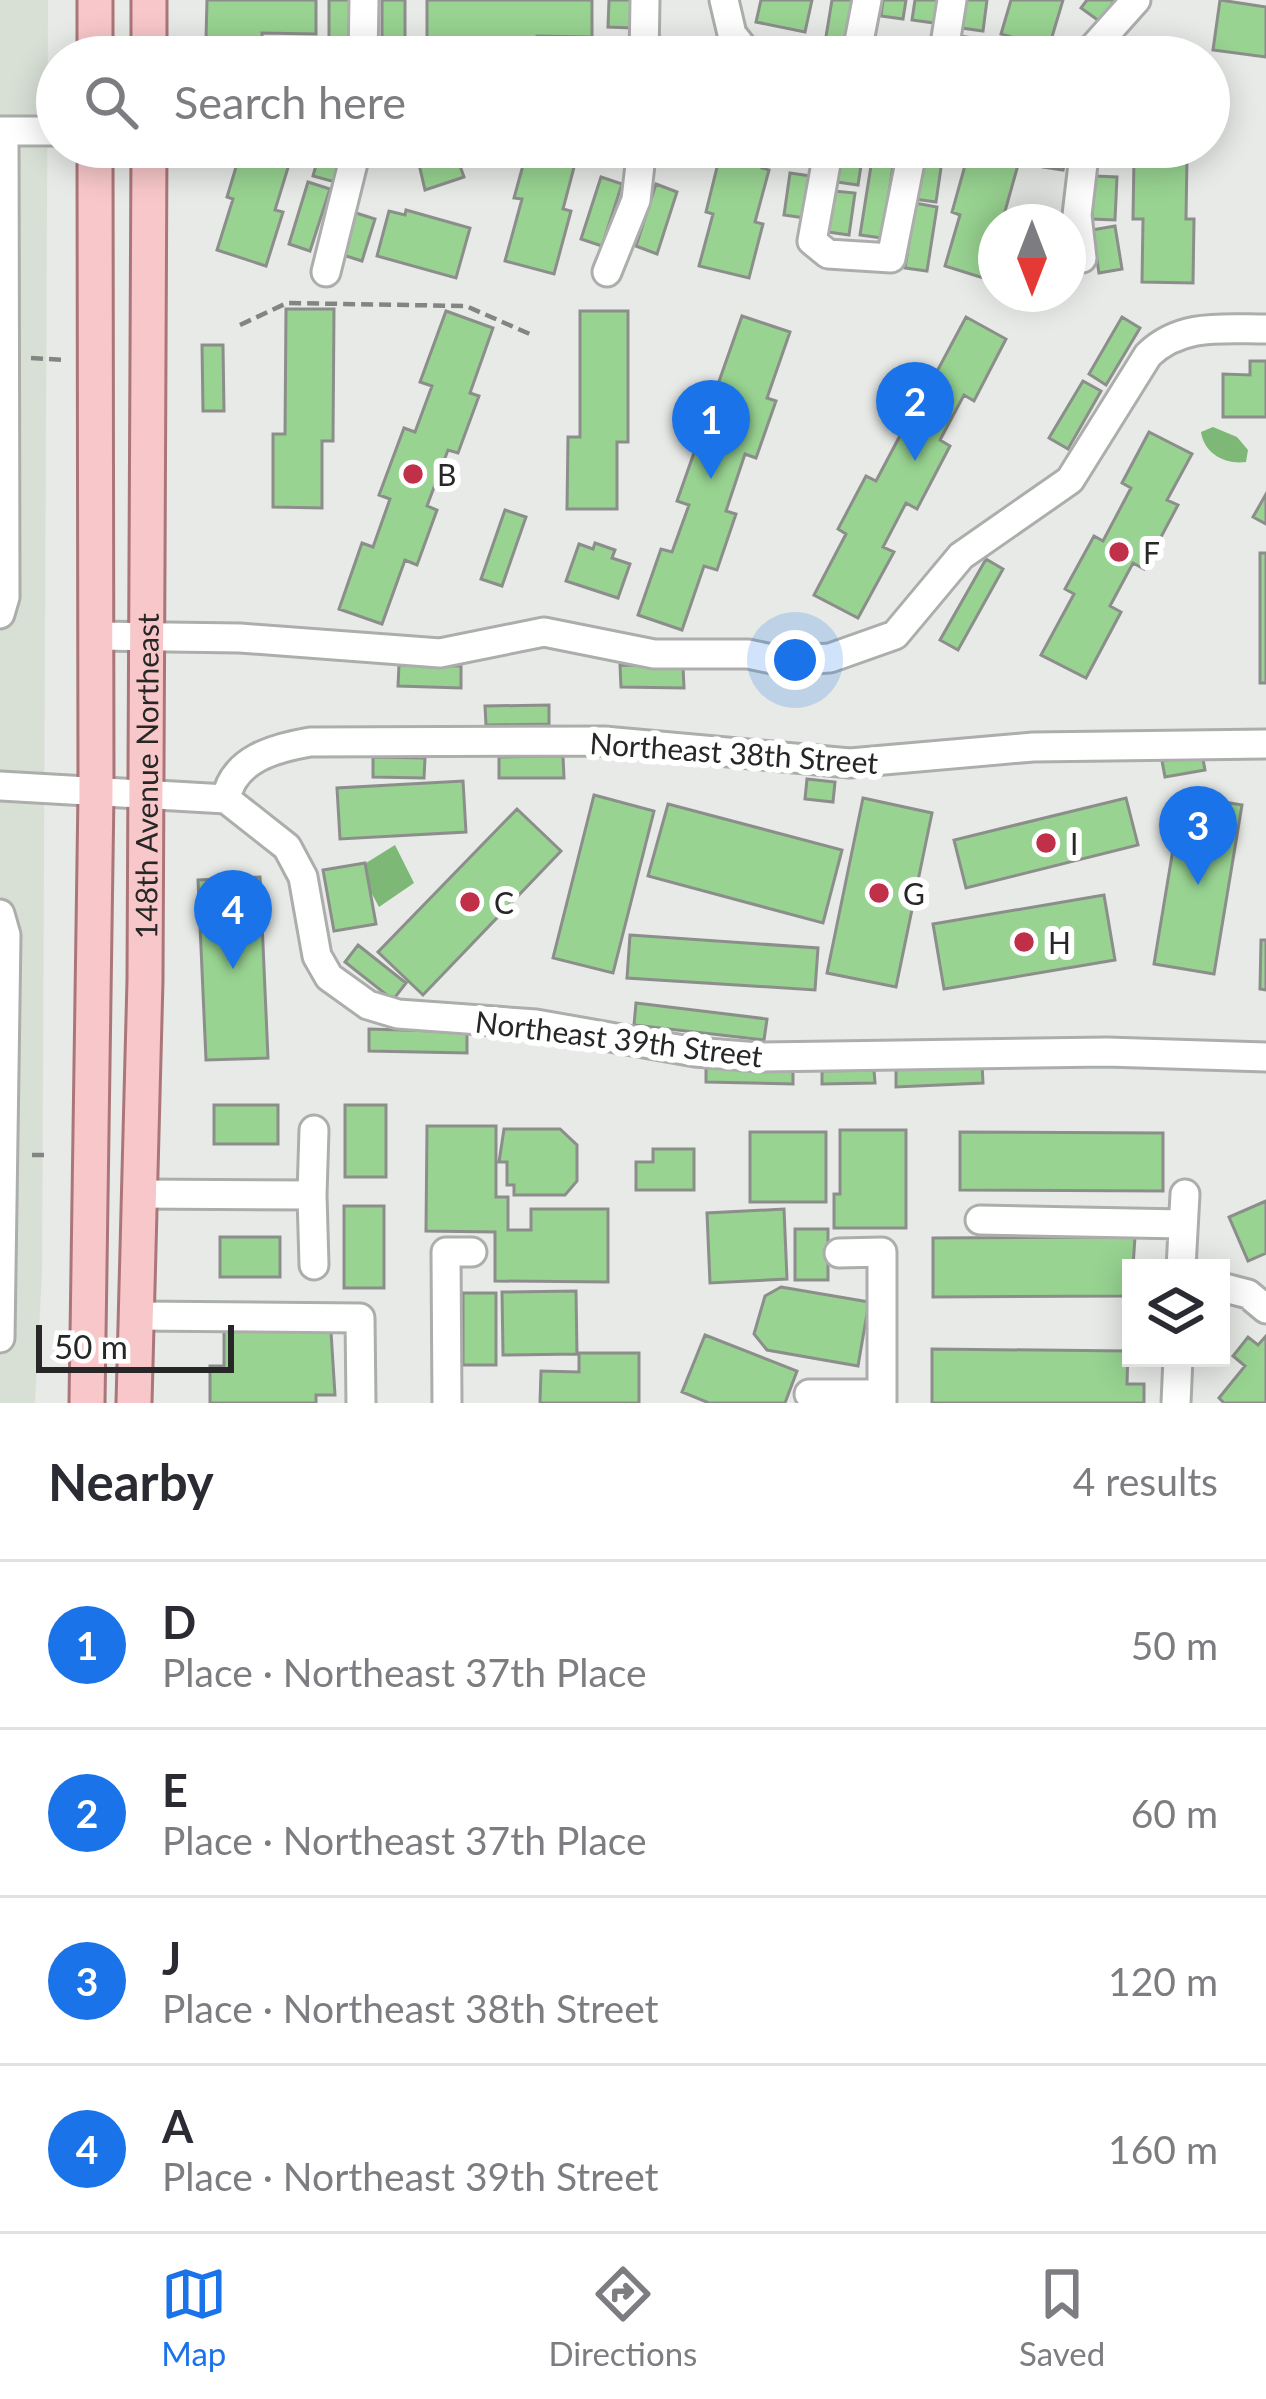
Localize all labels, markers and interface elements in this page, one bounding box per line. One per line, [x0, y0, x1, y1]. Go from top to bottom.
search box [36, 36, 1230, 168]
icon: search [78, 69, 144, 135]
text: Search here [174, 75, 406, 129]
north arrow [978, 204, 1086, 312]
pin: 2 [876, 362, 954, 461]
pin: 1 [672, 380, 750, 479]
place label: B [437, 456, 456, 492]
marker: B [400, 461, 426, 487]
place label: F [1143, 534, 1160, 570]
marker: F [1106, 539, 1132, 565]
street label: 148th Avenue Northeast [127, 613, 165, 939]
your location [765, 630, 825, 690]
street label: Northeast 38th Street [589, 724, 880, 780]
pin: 3 [1159, 786, 1237, 885]
place label: I [1070, 825, 1078, 861]
marker: I [1033, 830, 1059, 856]
pin: 4 [194, 870, 272, 969]
place label: G [903, 875, 925, 911]
marker: G [866, 880, 892, 906]
place label: C [494, 884, 514, 920]
marker: C [457, 889, 483, 915]
place label: H [1048, 924, 1071, 960]
marker: H [1011, 929, 1037, 955]
street label: Northeast 39th Street [473, 1003, 765, 1074]
map controls [1122, 1259, 1230, 1367]
button: layers [1122, 1259, 1230, 1367]
scale bar [36, 1319, 234, 1372]
text: 50 m [54, 1326, 128, 1366]
text: Nearby [48, 1451, 214, 1512]
text: 4 results [1073, 1458, 1218, 1504]
text: D [162, 1595, 196, 1649]
text: 1 [76, 1622, 98, 1668]
text: 50 m [1131, 1622, 1218, 1668]
text: Place · Northeast 37th Place [162, 1649, 647, 1695]
text: E [162, 1763, 188, 1817]
text: 2 [76, 1790, 98, 1836]
text: 60 m [1131, 1790, 1218, 1836]
text: Place · Northeast 37th Place [162, 1817, 647, 1863]
text: J [162, 1931, 181, 1985]
text: 3 [76, 1958, 98, 2004]
text: 120 m [1108, 1958, 1218, 2004]
text: Place · Northeast 38th Street [162, 1985, 659, 2031]
text: A [162, 2099, 193, 2153]
text: 4 [76, 2126, 98, 2172]
text: 160 m [1108, 2126, 1218, 2172]
text: Place · Northeast 39th Street [162, 2153, 659, 2199]
tab: Map [161, 2261, 227, 2373]
tab: Directions [548, 2261, 697, 2373]
tab: Saved [1019, 2261, 1105, 2373]

